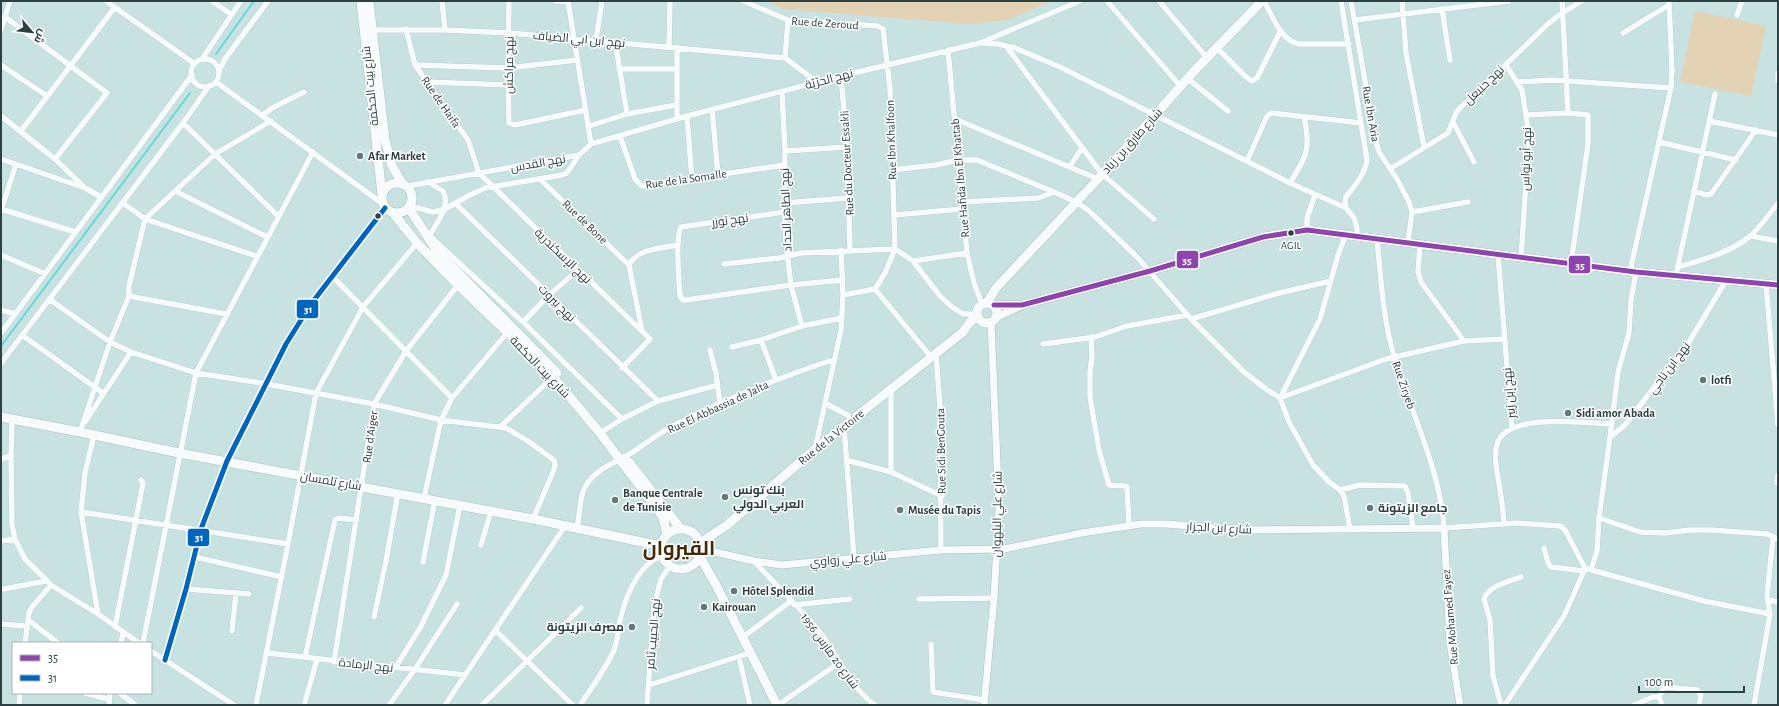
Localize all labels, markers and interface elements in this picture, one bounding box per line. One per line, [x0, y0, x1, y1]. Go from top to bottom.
north arrow [12, 12, 52, 52]
street label: Rue de Zeroud [791, 15, 859, 31]
text: ش [31, 27, 49, 45]
street label: نهج ابن ابي الضياف [532, 29, 626, 53]
street label: نهج مراكش [502, 36, 518, 94]
street label: شارع بيت الحكمة [360, 45, 382, 127]
street label: نهج حنبعل [1462, 63, 1508, 108]
street label: نهج الحرّيّة [804, 67, 855, 93]
street label: Rue de Haifa [419, 74, 463, 130]
street label: Rue Ibn Aria [1360, 85, 1382, 143]
street label: Rue Ibn Khalfoon [884, 100, 898, 180]
street label: شارع طارق بن زياد [1100, 106, 1166, 177]
street label: Rue du Docteur Essakli [838, 110, 856, 216]
street label: Rue Hafida Ibn El Khattab [949, 118, 971, 238]
street label: نهج أبو نواس [1517, 127, 1535, 191]
place label: Afar Market [368, 150, 425, 162]
marker: Afar Market [355, 151, 365, 161]
street label: نهج القدس [509, 152, 567, 176]
street label: Rue de la Somalle [645, 167, 727, 191]
street label: نهج الطاهر الحداد [779, 168, 795, 252]
street label: Rue de Bone [560, 198, 610, 246]
unlabelled marker [373, 211, 383, 221]
street label: نهج توزر [710, 211, 749, 231]
street label: نهج الإسكندرية [531, 226, 594, 287]
marker: AGIL [1286, 228, 1296, 238]
place label: AGIL [1281, 240, 1302, 251]
line badge: 35 [1176, 250, 1199, 269]
text: 35 [1182, 255, 1192, 266]
line badge: 35 [1568, 255, 1591, 274]
text: 35 [1575, 260, 1585, 271]
street label: نهج بيروت [535, 282, 578, 325]
line badge: 31 [296, 299, 319, 319]
text: 31 [304, 304, 312, 315]
street label: شارع بيت الحكمة [506, 334, 572, 402]
street label: نهج ابن ناجي [1646, 340, 1695, 399]
street label: Rue Ziryeb [1389, 359, 1418, 411]
street label: نهج إبن زبير [1501, 367, 1519, 420]
place label: lotfi [1711, 374, 1731, 386]
marker: lotfi [1698, 375, 1708, 385]
street label: Rue El Abbassia de Jalta [666, 378, 771, 436]
street label: Rue de la Victoire [796, 407, 866, 467]
street label: Rue Sidi BenGouta [934, 407, 948, 494]
place label: Sidi amor Abada [1576, 407, 1655, 419]
marker: Sidi amor Abada [1563, 408, 1573, 418]
street label: Rue d'Aiger [360, 410, 380, 464]
street label: شارع تلمسان [299, 470, 363, 494]
street label: شارع علي البلهوان [990, 470, 1008, 558]
place label: بنك تونس العربي الدولي [733, 484, 804, 514]
place label: Banque Centrale de Tunisie [623, 487, 703, 513]
marker: بنك تونس العربي الدولي [720, 492, 730, 502]
marker: Banque Centrale de Tunisie [610, 495, 620, 505]
place label: جامع الزيتونة [1378, 502, 1447, 517]
marker: جامع الزيتونة [1365, 503, 1375, 513]
place label: Musée du Tapis [908, 504, 981, 516]
marker: Musée du Tapis [895, 505, 905, 515]
street label: شارع ابن الجزار [1185, 520, 1252, 538]
line badge: 31 [187, 528, 210, 547]
text: 31 [195, 532, 203, 543]
district label: القيروان [643, 539, 715, 560]
street label: شارع علي زواوي [809, 550, 887, 572]
street label: Rue Mohamed Fayez [1440, 569, 1461, 665]
place label: Hôtel Splendid [742, 585, 814, 597]
marker: Hôtel Splendid [729, 586, 739, 596]
street label: نهج الحبيب ثامر [644, 598, 664, 671]
place label: Kairouan [712, 601, 756, 613]
marker: Kairouan [699, 602, 709, 612]
street label: شارع 20 مارس 1956 [797, 611, 861, 692]
place label: مصرف الزيتونة [547, 621, 624, 635]
marker: مصرف الزيتونة [627, 622, 637, 632]
legend [12, 642, 152, 694]
text: 35 [48, 652, 58, 664]
street label: نهج الرمادة [338, 656, 394, 676]
scale bar [1639, 668, 1744, 694]
text: 31 [48, 672, 57, 684]
text: 100 m [1645, 676, 1673, 688]

